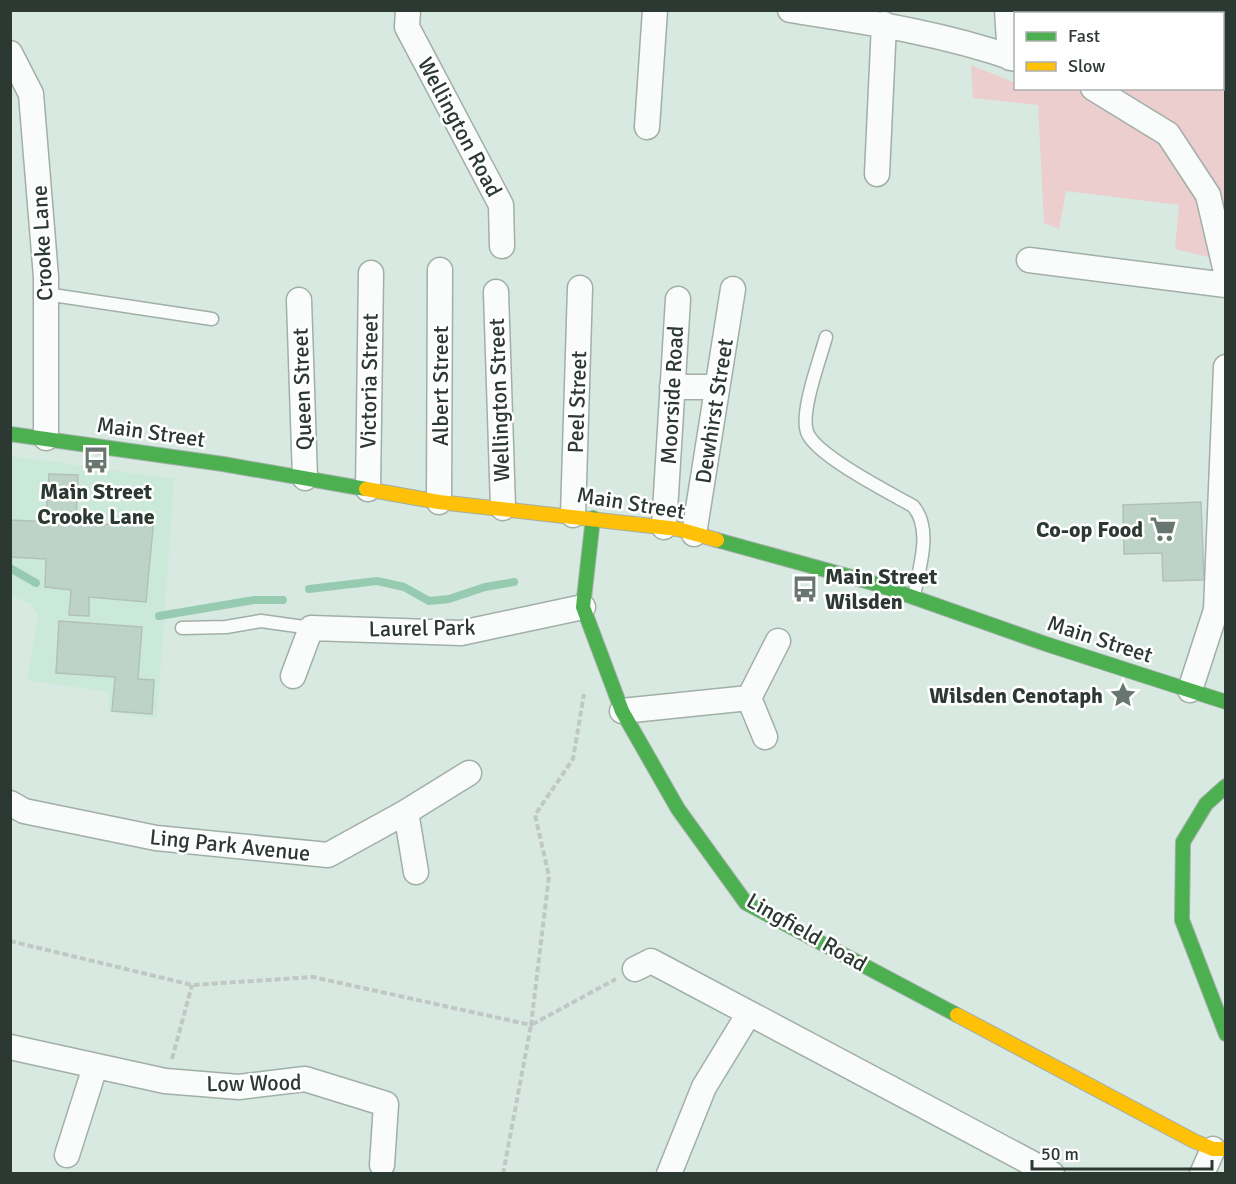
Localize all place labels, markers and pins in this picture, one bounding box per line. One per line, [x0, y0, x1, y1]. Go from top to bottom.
bus stop icon: Main Street Crooke Lane [81, 445, 111, 475]
place label: Main Street Crooke Lane [37, 478, 155, 530]
supermarket icon: Co-op Food [1148, 514, 1178, 544]
place label: Co-op Food [1036, 516, 1143, 543]
place label: Main Street Wilsden [825, 563, 937, 615]
bus stop icon: Main Street Wilsden [790, 574, 820, 604]
place icon: Wilsden Cenotaph [1108, 680, 1138, 710]
place label: Wilsden Cenotaph [929, 682, 1103, 709]

